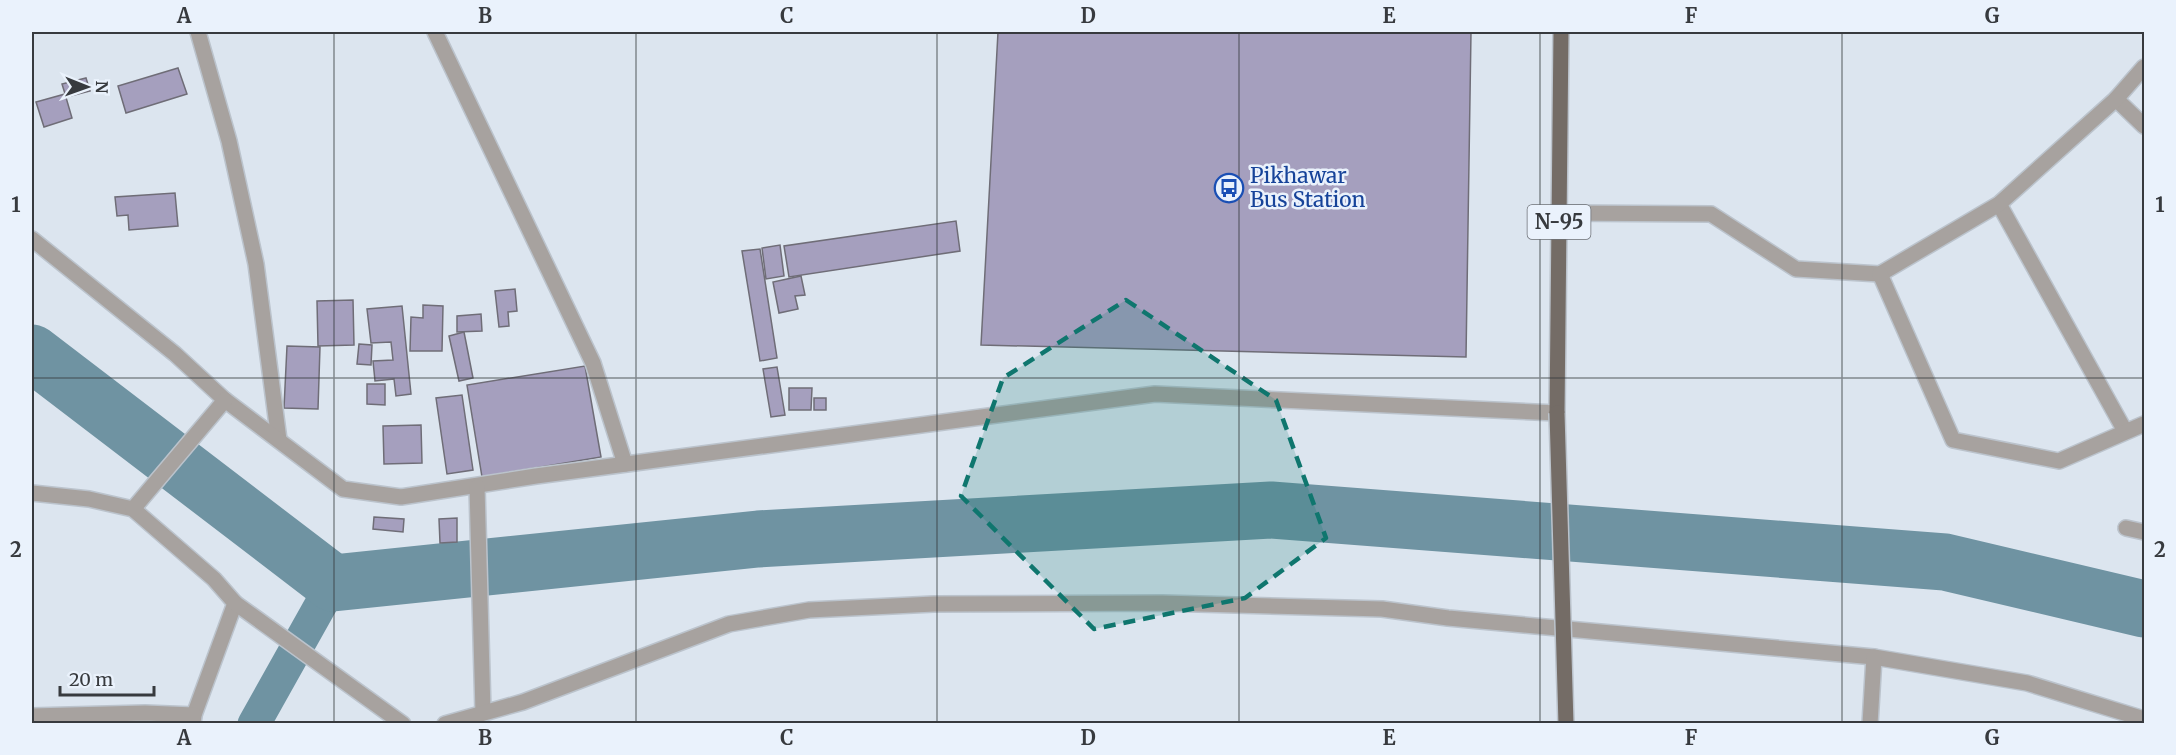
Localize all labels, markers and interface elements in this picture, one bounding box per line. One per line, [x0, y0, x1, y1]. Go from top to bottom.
text: A [176, 3, 192, 28]
text: B [478, 3, 492, 28]
text: C [780, 3, 794, 28]
text: D [1080, 3, 1096, 28]
text: E [1382, 3, 1396, 28]
text: F [1685, 3, 1698, 28]
text: G [1985, 3, 2000, 28]
north arrow [57, 57, 117, 117]
text: N [92, 81, 112, 94]
place label: Pikhawar Bus Station [1250, 162, 1365, 213]
bus stop icon: Pikhawar Bus Station [1213, 172, 1245, 204]
text: 1 [11, 192, 21, 217]
text: 1 [2155, 192, 2165, 217]
road number: N-95 [1528, 205, 1590, 239]
text: 2 [10, 537, 22, 562]
text: 2 [2154, 537, 2166, 562]
scale bar [60, 659, 154, 697]
text: 20 m [69, 668, 113, 691]
text: A [176, 725, 192, 750]
text: B [478, 725, 492, 750]
text: C [780, 725, 794, 750]
text: D [1080, 725, 1096, 750]
text: E [1382, 725, 1396, 750]
text: F [1685, 725, 1698, 750]
text: G [1985, 725, 2000, 750]

